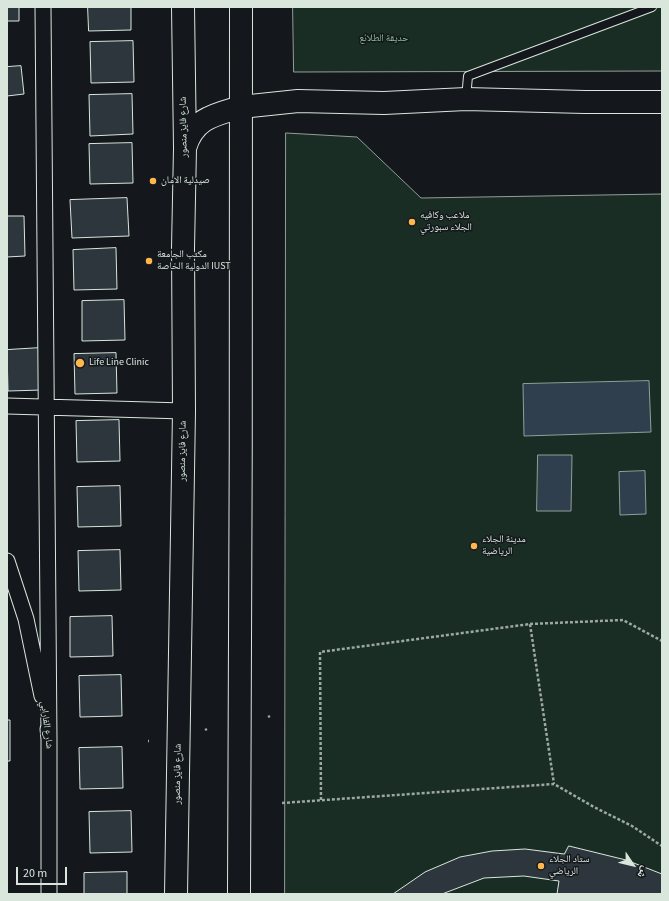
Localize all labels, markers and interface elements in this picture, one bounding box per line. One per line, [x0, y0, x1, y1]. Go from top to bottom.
park label: حديقة الطلائع [359, 33, 409, 45]
street label: شارع فايز منصور [177, 96, 191, 158]
place label: صيدلية الامان [161, 175, 210, 187]
marker: صيدلية الامان [148, 176, 158, 186]
place label: ملاعب وكافيه الجلاء سبورتي [420, 210, 472, 234]
marker: ملاعب وكافيه الجلاء سبورتي [407, 217, 417, 227]
place label: مكتب الجامعة الدولية الخاصة IUST [157, 249, 231, 272]
marker: مكتب الجامعة الدولية الخاصة IUST [144, 256, 154, 266]
marker: Life Line Clinic [74, 357, 86, 369]
place label: Life Line Clinic [89, 357, 149, 369]
street label: شارع فايز منصور [176, 420, 190, 482]
place label: مدينة الجلاء الرياضية [482, 534, 526, 558]
marker: مدينة الجلاء الرياضية [469, 541, 479, 551]
street label: شارع الفارابي [37, 701, 55, 749]
street label: شارع فايز منصور [171, 743, 185, 805]
north arrow [613, 845, 653, 885]
place label: ستاد الجلاء الرياضي [549, 854, 589, 878]
scale bar [18, 859, 69, 885]
marker: ستاد الجلاء الرياضي [536, 861, 546, 871]
text: ش [634, 863, 653, 881]
text: 20 m [23, 865, 47, 882]

